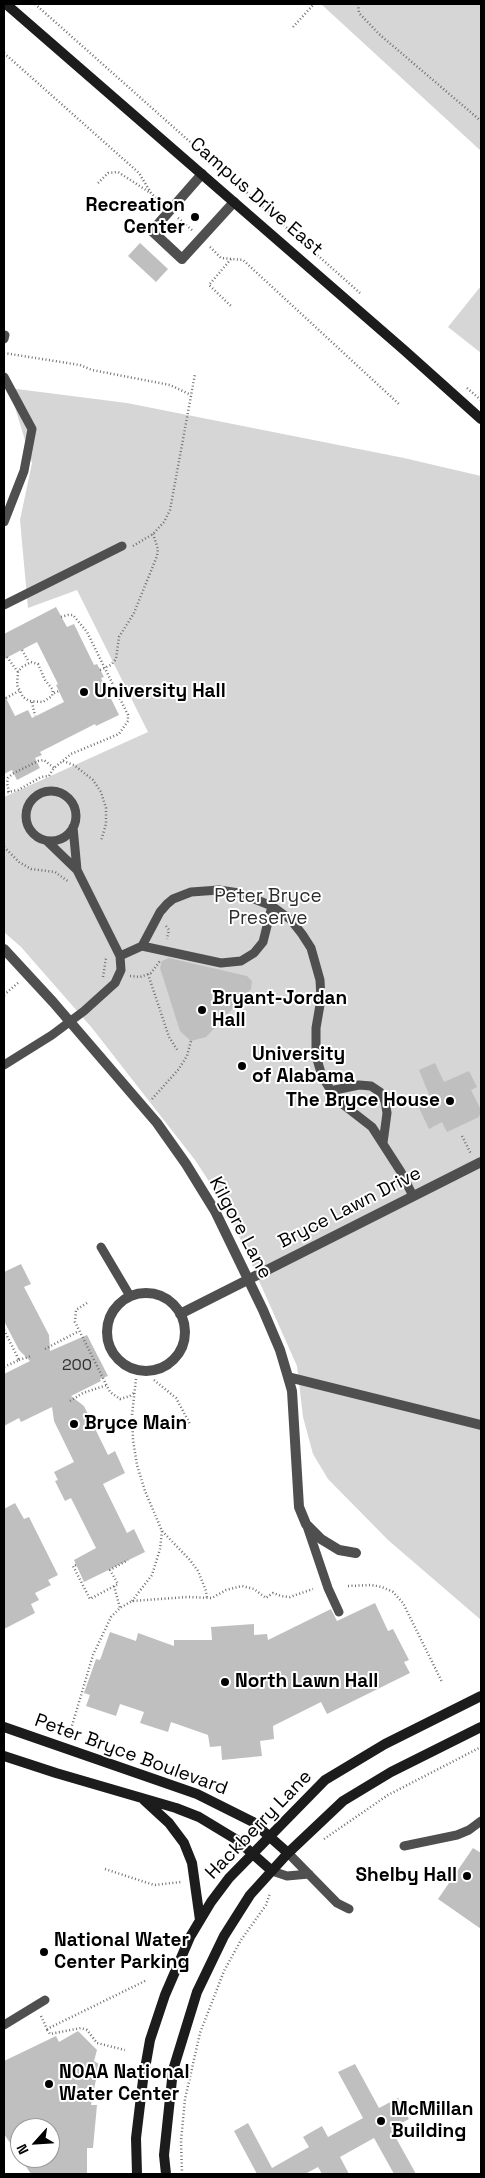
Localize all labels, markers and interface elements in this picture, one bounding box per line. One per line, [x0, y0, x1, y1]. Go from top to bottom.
street label: Campus Drive East [185, 133, 327, 261]
place label: Recreation Center [85, 195, 185, 239]
marker: Recreation Center [189, 211, 201, 223]
place label: University Hall [94, 681, 226, 703]
marker: University Hall [78, 686, 90, 698]
park label: Peter Bryce Preserve [214, 886, 322, 930]
place label: Bryant-Jordan Hall [212, 988, 347, 1032]
marker: Bryant-Jordan Hall [196, 1004, 208, 1016]
place label: University of Alabama [252, 1044, 355, 1088]
marker: University of Alabama [236, 1060, 248, 1072]
place label: The Bryce House [286, 1090, 440, 1112]
marker: The Bryce House [444, 1095, 456, 1107]
street label: Bryce Lawn Drive [275, 1162, 425, 1254]
street label: Kilgore Lane [204, 1173, 276, 1283]
house number: 200 [62, 1356, 92, 1376]
place label: Bryce Main [84, 1413, 187, 1435]
marker: Bryce Main [68, 1418, 80, 1430]
place label: North Lawn Hall [235, 1671, 378, 1693]
marker: North Lawn Hall [219, 1676, 231, 1688]
street label: Peter Bryce Boulevard [31, 1709, 231, 1801]
street label: Hackberry Lane [201, 1766, 317, 1884]
place label: Shelby Hall [356, 1865, 457, 1887]
marker: Shelby Hall [461, 1870, 473, 1882]
place label: National Water Center Parking [54, 1930, 190, 1974]
marker: National Water Center Parking [38, 1946, 50, 1958]
place label: NOAA National Water Center [59, 2062, 189, 2106]
marker: NOAA National Water Center [43, 2078, 55, 2090]
place label: McMillan Building [391, 2099, 473, 2143]
marker: McMillan Building [375, 2115, 387, 2127]
north arrow [10, 2118, 60, 2168]
text: N [12, 2141, 33, 2157]

